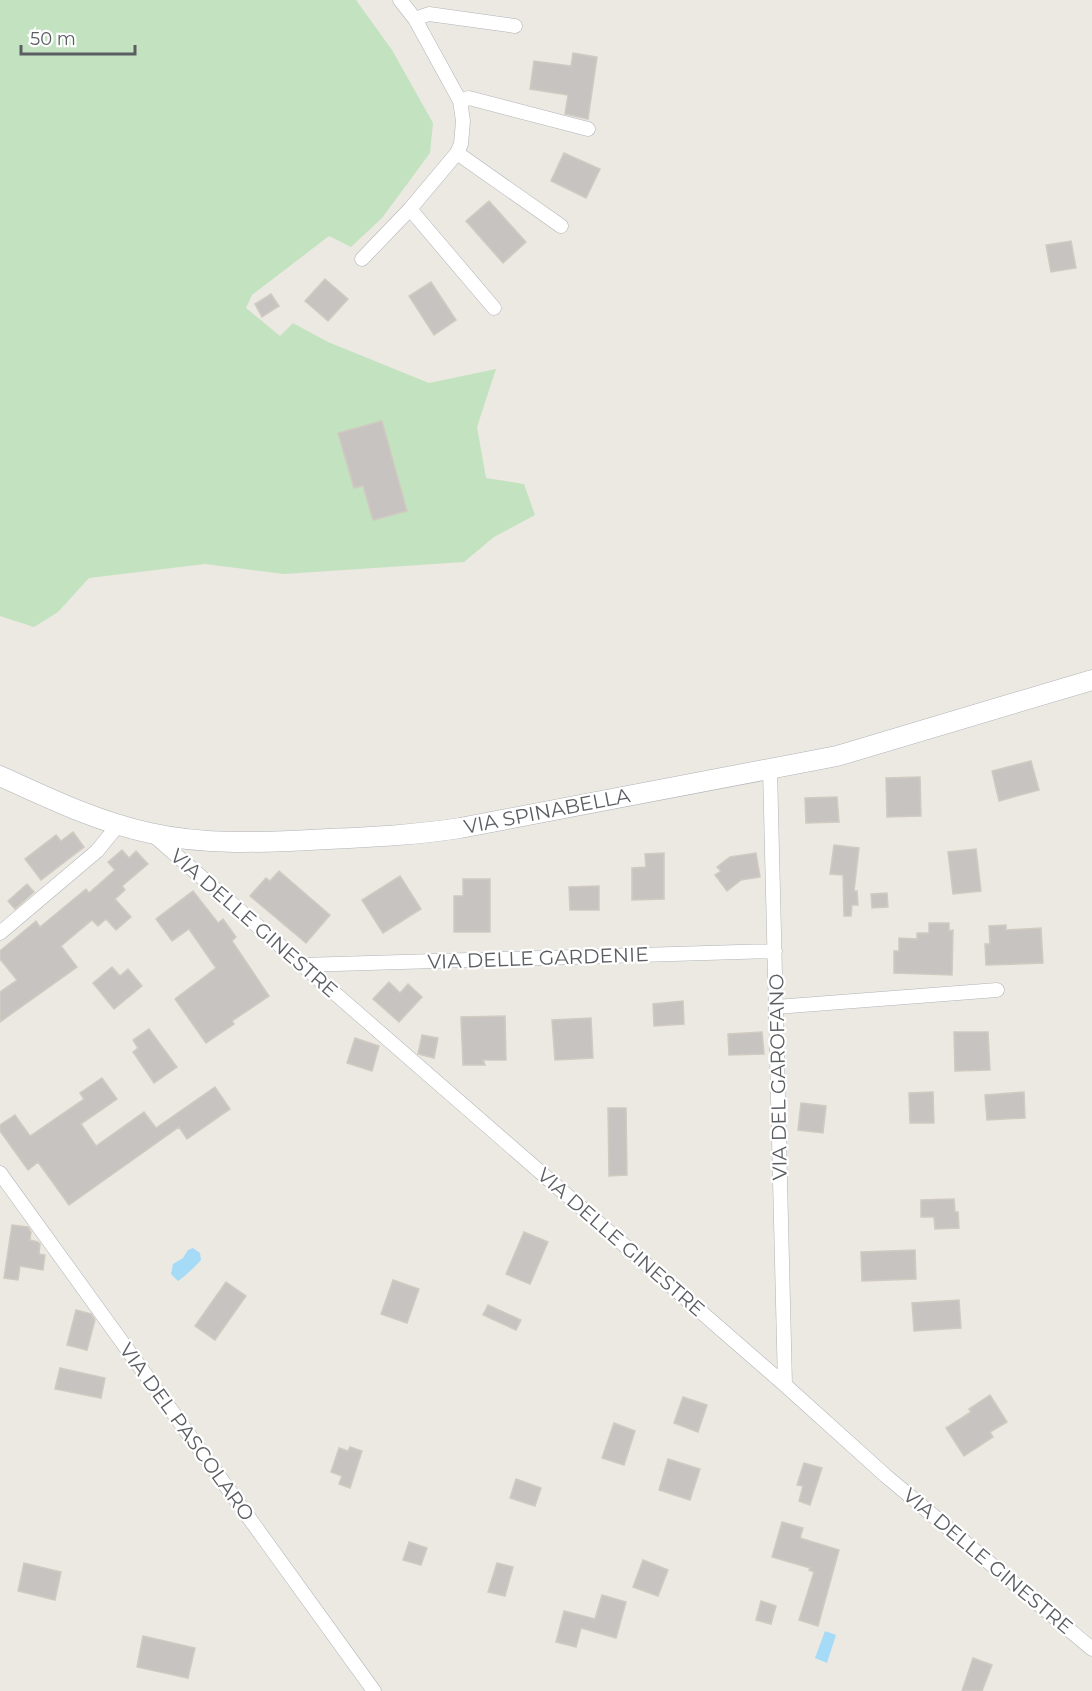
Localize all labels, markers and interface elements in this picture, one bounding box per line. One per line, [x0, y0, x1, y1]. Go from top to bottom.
scale bar [21, 18, 135, 56]
text: 50 m [30, 28, 76, 50]
street label: VIA SPINABELLA [462, 783, 633, 839]
street label: VIA DELLE GINESTRE [165, 844, 343, 1002]
street label: VIA DELLE GARDENIE [427, 942, 649, 974]
street label: VIA DEL GAROFANO [764, 973, 792, 1181]
street label: VIA DELLE GINESTRE [532, 1163, 710, 1321]
street label: VIA DEL PASCOLARO [114, 1338, 260, 1526]
street label: VIA DELLE GINESTRE [898, 1483, 1078, 1639]

